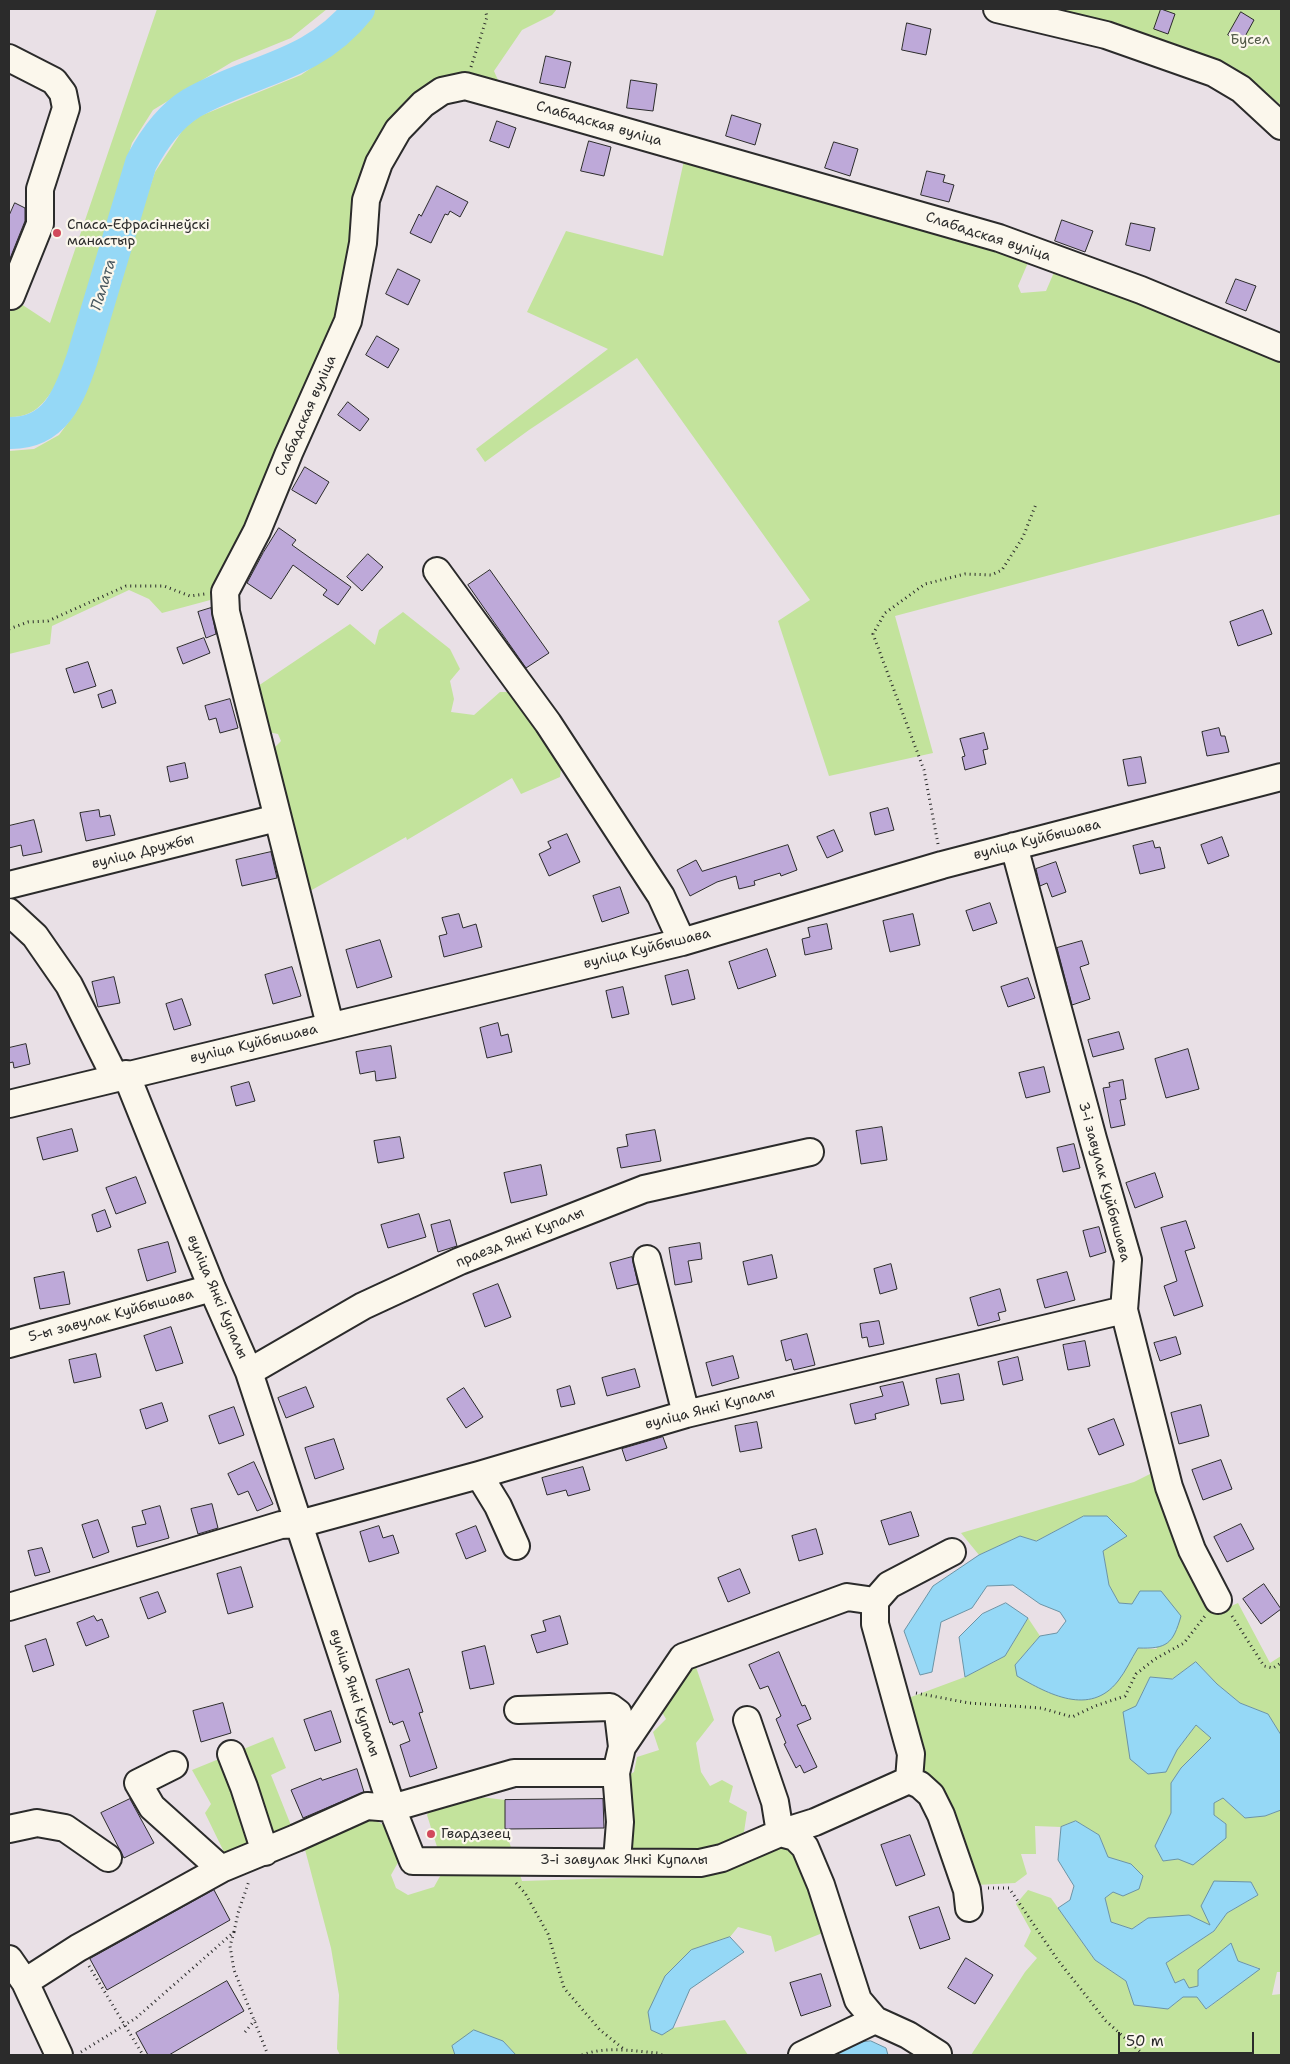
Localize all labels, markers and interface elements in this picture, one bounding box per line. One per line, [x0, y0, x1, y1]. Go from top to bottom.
park label: Бусел [1230, 32, 1270, 48]
street label: Слабадская вуліца [534, 98, 664, 150]
street label: Слабадская вуліца [923, 209, 1053, 265]
place label: Спаса-Ефрасіннеўскі манастыр [67, 217, 210, 250]
marker: Спаса-Ефрасіннеўскі манастыр [51, 227, 63, 239]
water label: Палата [88, 257, 120, 313]
street label: Слабадская вуліца [272, 353, 340, 479]
street label: вуліца Куйбышава [972, 816, 1102, 864]
street label: вуліца Дружбы [90, 831, 196, 873]
street label: вуліца Куйбышава [582, 925, 712, 973]
street label: вуліца Куйбышава [189, 1021, 319, 1067]
street label: 3-і завулак Куйбышава [1075, 1100, 1133, 1264]
street label: праезд Янкі Купалы [453, 1205, 587, 1271]
street label: вуліца Янкі Купалы [183, 1232, 251, 1362]
street label: 5-ы завулак Куйбышава [27, 1286, 195, 1346]
street label: вуліца Янкі Купалы [643, 1385, 777, 1433]
street label: вуліца Янкі Купалы [325, 1627, 383, 1759]
place label: Гвардзеец [441, 1826, 511, 1842]
marker: Гвардзеец [425, 1828, 437, 1840]
street label: 3-і завулак Янкі Купалы [540, 1852, 708, 1868]
scale bar [1120, 2022, 1256, 2054]
text: 50 m [1126, 2031, 1164, 2051]

